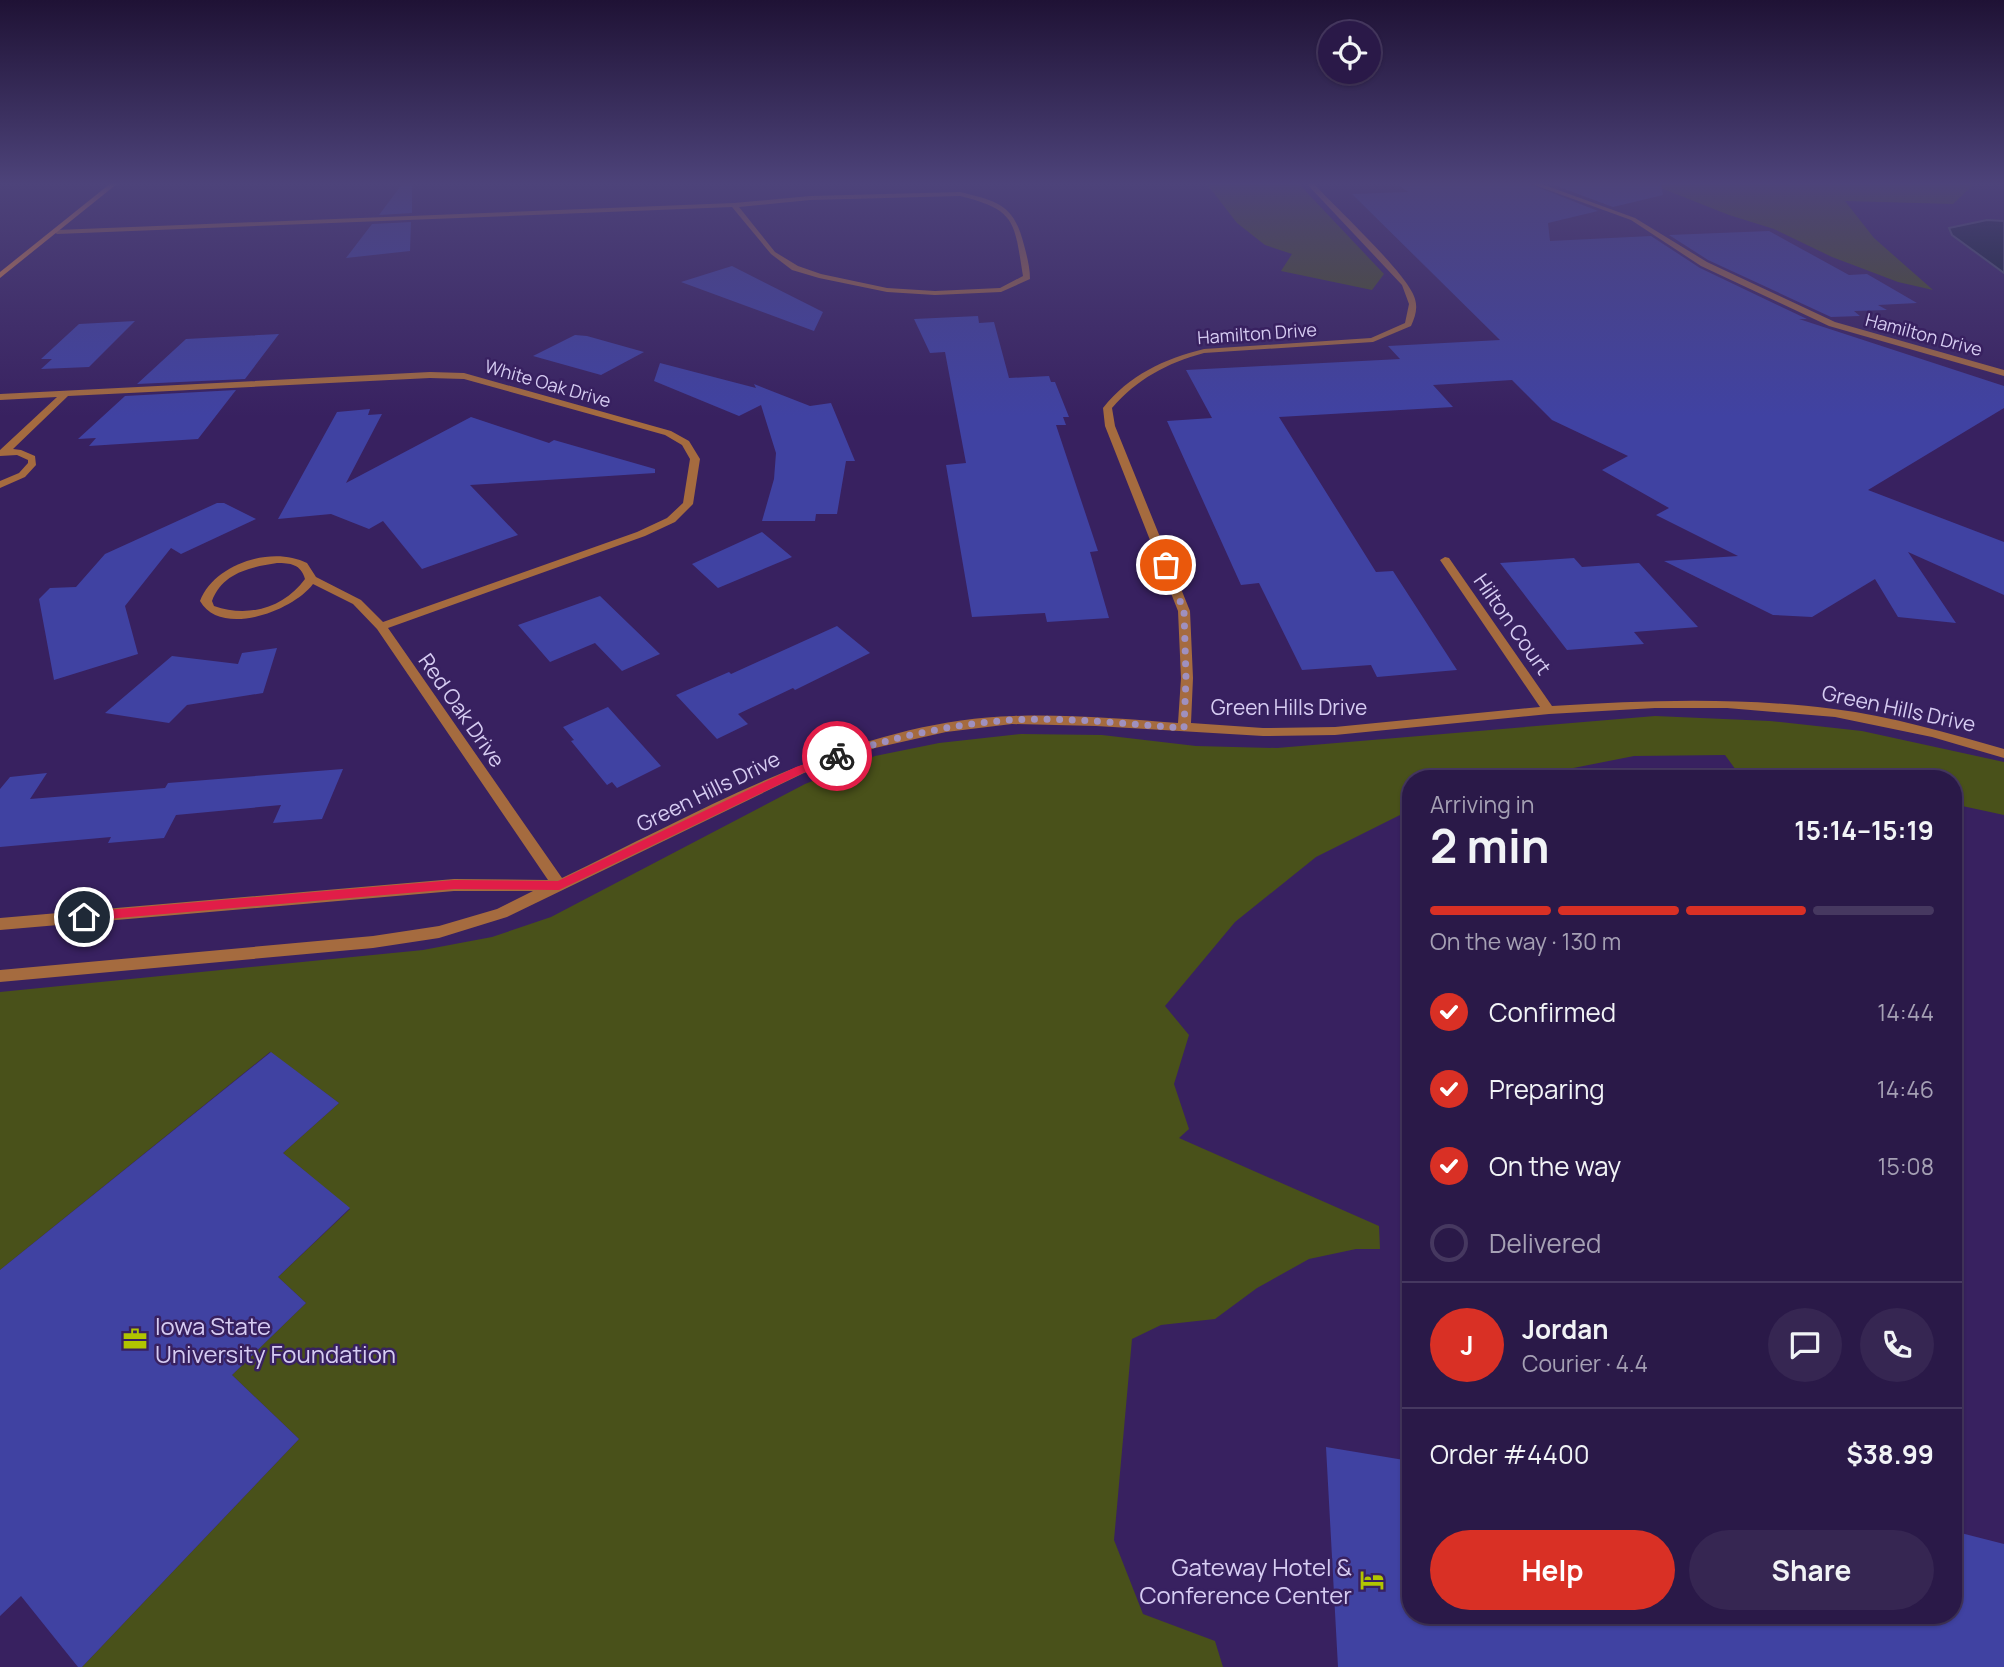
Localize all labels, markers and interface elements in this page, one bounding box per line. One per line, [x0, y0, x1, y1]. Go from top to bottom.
map controls [1318, 21, 1381, 84]
button: locate [1318, 21, 1381, 84]
street label: Hamilton Drive [1863, 307, 1985, 361]
street label: Hamilton Drive [1196, 317, 1318, 349]
street label: White Oak Drive [482, 354, 614, 412]
pin [1136, 535, 1196, 595]
icon: bag [1147, 546, 1185, 584]
street label: Hilton Court [1468, 568, 1558, 680]
street label: Red Oak Drive [412, 648, 512, 772]
street label: Green Hills Drive [1820, 678, 1978, 738]
street label: Green Hills Drive [1211, 693, 1367, 721]
courier [802, 721, 872, 791]
icon: bike [818, 737, 856, 775]
street label: Green Hills Drive [632, 744, 784, 838]
text: Arriving in [1430, 788, 1535, 820]
text: 15:14–15:19 [1794, 812, 1934, 848]
text: 2 min [1430, 814, 1550, 877]
pin [54, 887, 114, 947]
icon: home [65, 898, 103, 936]
text: On the way · 130 m [1430, 925, 1621, 957]
icon: check [1430, 993, 1468, 1031]
text: Confirmed [1489, 994, 1616, 1030]
text: 14:44 [1877, 996, 1934, 1028]
icon: check [1430, 1070, 1468, 1108]
text: Preparing [1489, 1071, 1605, 1107]
text: 14:46 [1877, 1073, 1934, 1105]
icon: check [1430, 1147, 1468, 1185]
text: On the way [1489, 1148, 1621, 1184]
text: 15:08 [1877, 1150, 1934, 1182]
text: Delivered [1489, 1225, 1601, 1261]
button: chat [1768, 1308, 1842, 1382]
button: phone [1860, 1308, 1934, 1382]
place label: Iowa State University Foundation [155, 1309, 396, 1370]
text: Jordan [1522, 1311, 1608, 1347]
office icon: Iowa State University Foundation [121, 1325, 149, 1353]
text: J [1460, 1327, 1474, 1363]
text: Courier · 4.4 [1522, 1347, 1648, 1379]
text: Order #4400 [1430, 1436, 1590, 1472]
text: $38.99 [1846, 1436, 1934, 1472]
button: Help [1430, 1530, 1675, 1610]
button: Share [1689, 1530, 1934, 1610]
place label: Gateway Hotel & Conference Center [1139, 1550, 1352, 1611]
hotel icon: Gateway Hotel & Conference Center [1358, 1566, 1386, 1594]

